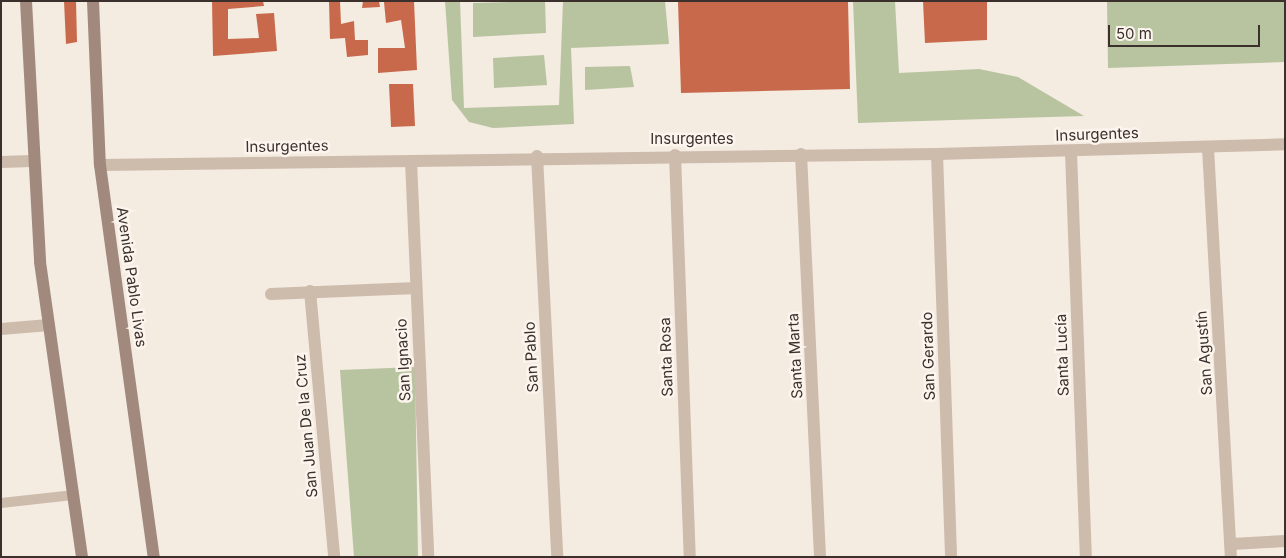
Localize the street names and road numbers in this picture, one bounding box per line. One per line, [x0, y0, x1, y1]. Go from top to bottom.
street label: Insurgentes [1055, 124, 1139, 144]
street label: Insurgentes [650, 130, 734, 148]
street label: Insurgentes [245, 136, 329, 156]
street label: Avenida Pablo Livas [113, 206, 151, 348]
street label: San Agustín [1192, 310, 1216, 396]
street label: San Gerardo [917, 311, 939, 401]
street label: Santa Marta [784, 313, 806, 399]
street label: Santa Lucía [1052, 313, 1072, 397]
street label: Santa Rosa [656, 317, 676, 397]
street label: San Ignacio [392, 318, 414, 402]
street label: San Pablo [520, 321, 542, 393]
street label: San Juan De la Cruz [291, 354, 321, 498]

